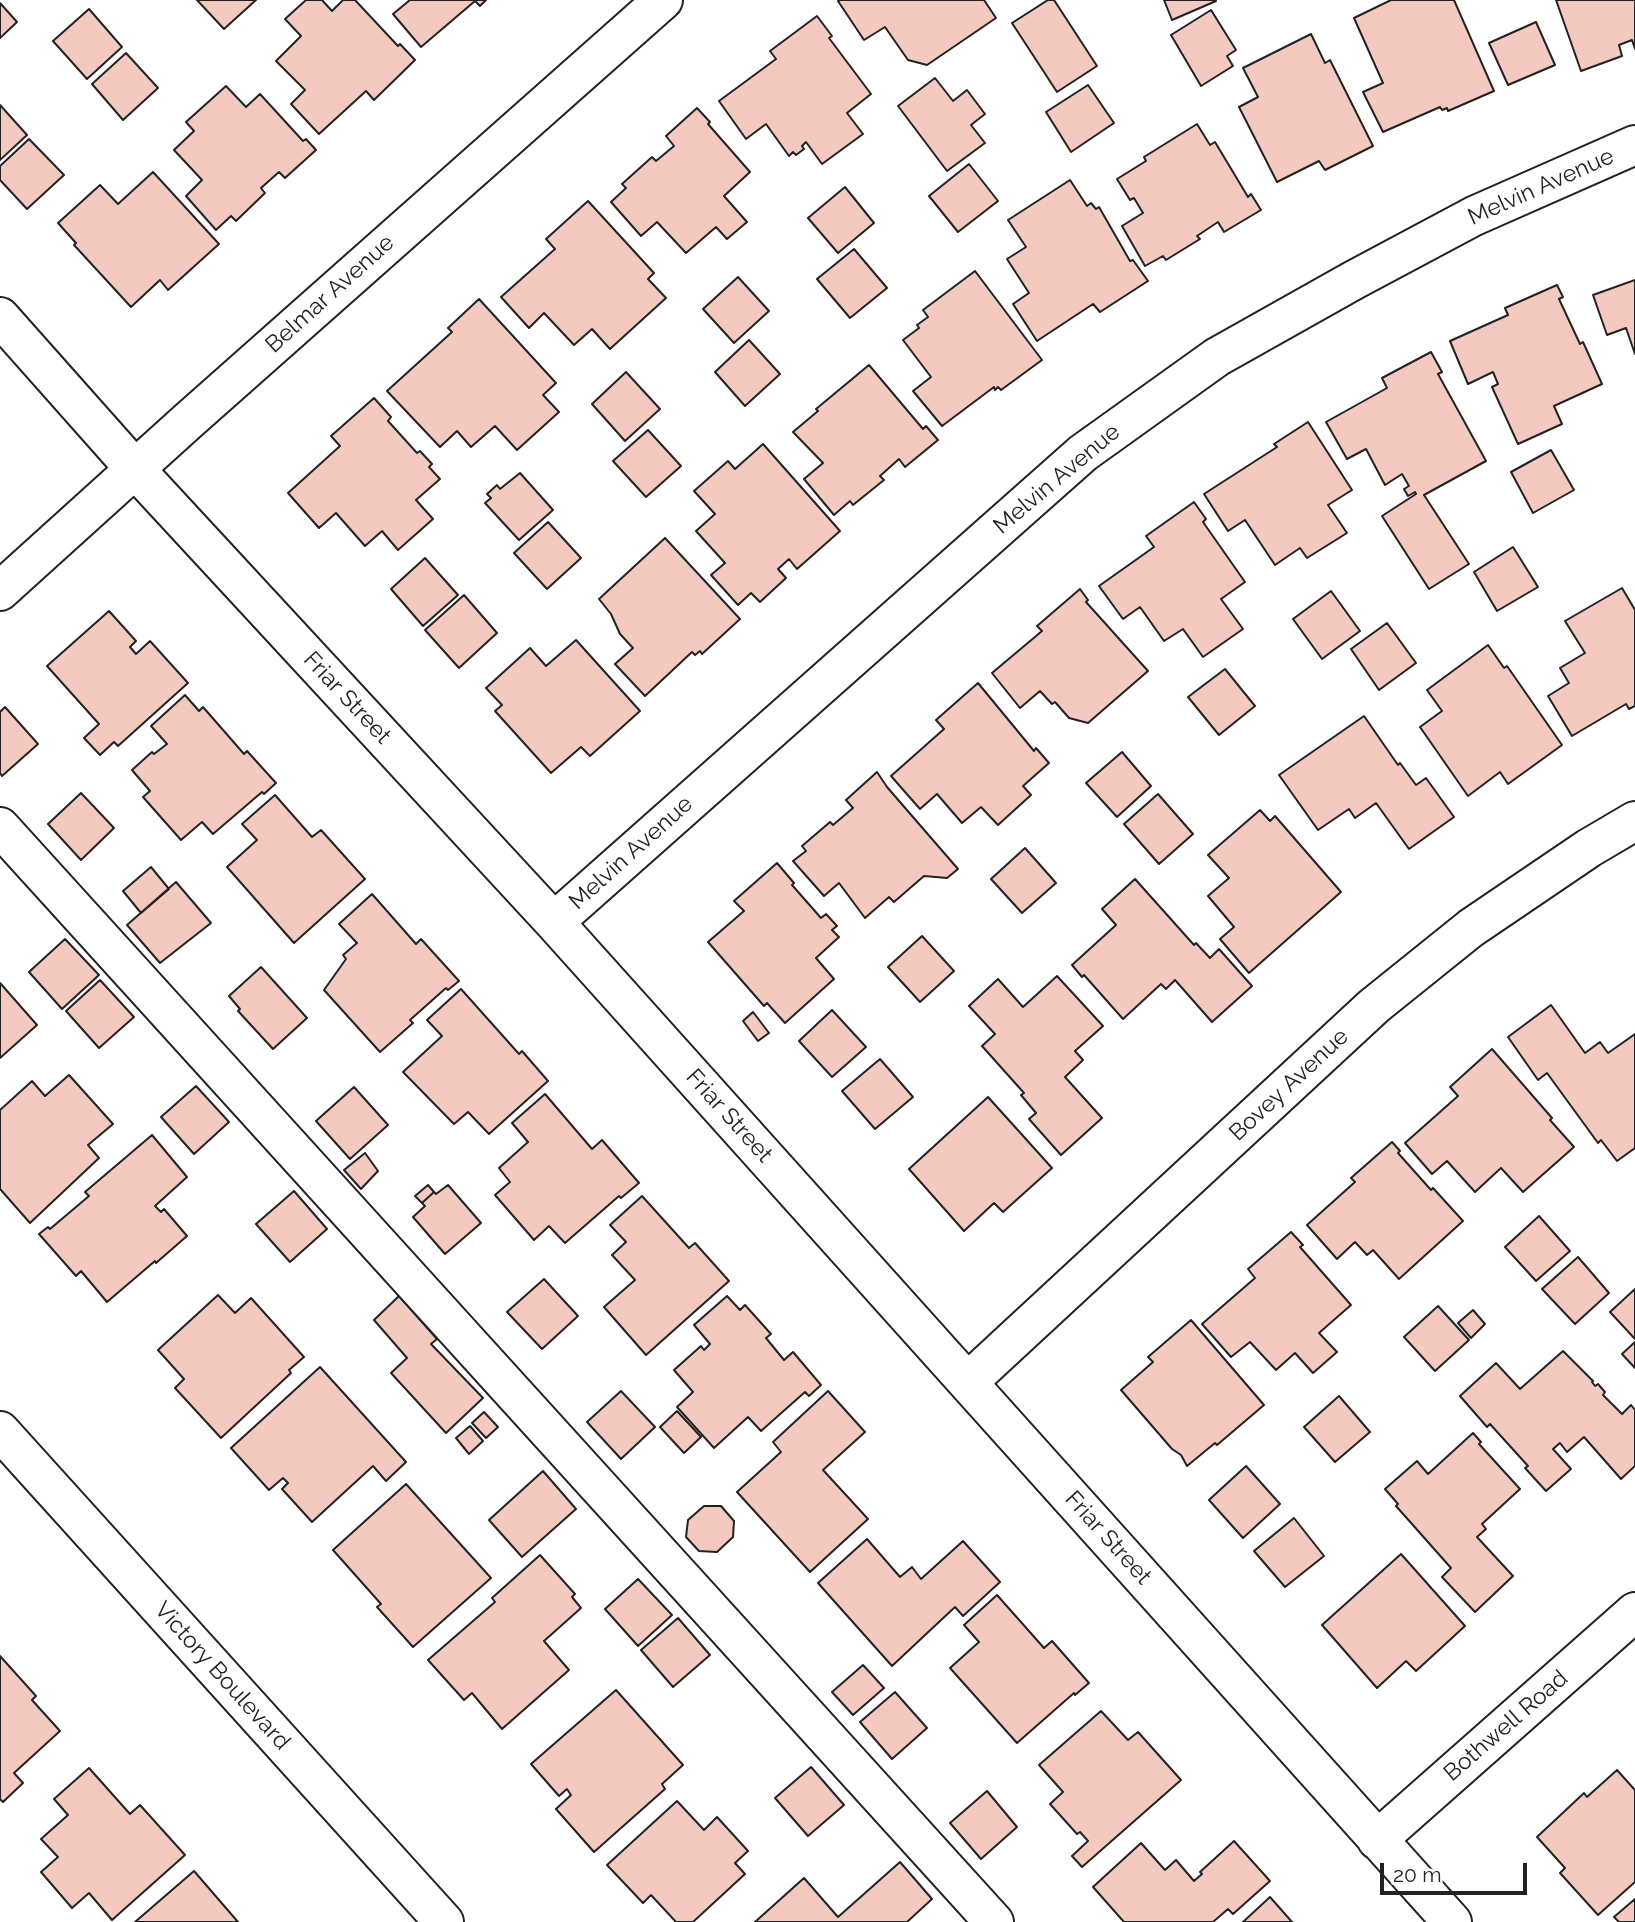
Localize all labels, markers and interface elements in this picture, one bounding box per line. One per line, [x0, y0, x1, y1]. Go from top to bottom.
street label: Melvin Avenue [1464, 143, 1618, 231]
street label: Belmar Avenue [260, 229, 400, 359]
street label: Melvin Avenue [988, 418, 1126, 540]
street label: Friar Street [297, 646, 397, 750]
street label: Melvin Avenue [564, 790, 698, 916]
street label: Bovey Avenue [1224, 1023, 1354, 1147]
street label: Friar Street [680, 1064, 778, 1168]
street label: Friar Street [1059, 1486, 1157, 1590]
street label: Victory Boulevard [148, 1596, 296, 1756]
street label: Bothwell Road [1438, 1665, 1574, 1787]
scale bar [1383, 1848, 1530, 1892]
text: 20 m [1393, 1862, 1441, 1887]

